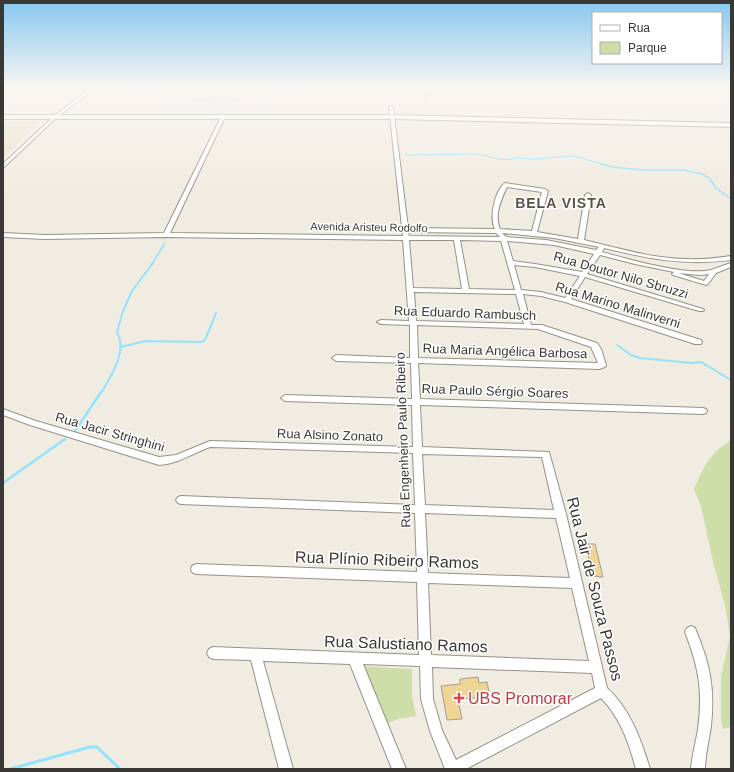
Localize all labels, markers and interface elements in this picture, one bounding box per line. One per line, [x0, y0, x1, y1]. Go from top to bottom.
legend [592, 12, 722, 64]
text: Rua [628, 21, 650, 35]
text: Parque [628, 41, 667, 55]
district label: BELA VISTA [515, 195, 607, 211]
street label: Avenida Aristeu Rodolfo [310, 220, 428, 234]
street label: Rua Doutor Nilo Sbruzzi [552, 249, 690, 301]
street label: Rua Marino Malinverni [554, 279, 682, 331]
street label: Rua Eduardo Rambusch [394, 303, 536, 323]
street label: Rua Maria Angélica Barbosa [422, 341, 588, 361]
street label: Rua Engenheiro Paulo Ribeiro [392, 352, 414, 528]
street label: Rua Paulo Sérgio Soares [421, 381, 569, 401]
street label: Rua Jacir Stringhini [54, 409, 166, 455]
street label: Rua Alsino Zonato [277, 426, 383, 444]
street label: Rua Jair de Souza Passos [564, 495, 626, 683]
street label: Rua Plínio Ribeiro Ramos [295, 548, 479, 572]
street label: Rua Salustiano Ramos [324, 633, 488, 655]
place label: UBS Promorar [468, 690, 573, 707]
marker: UBS Promorar [453, 692, 465, 704]

